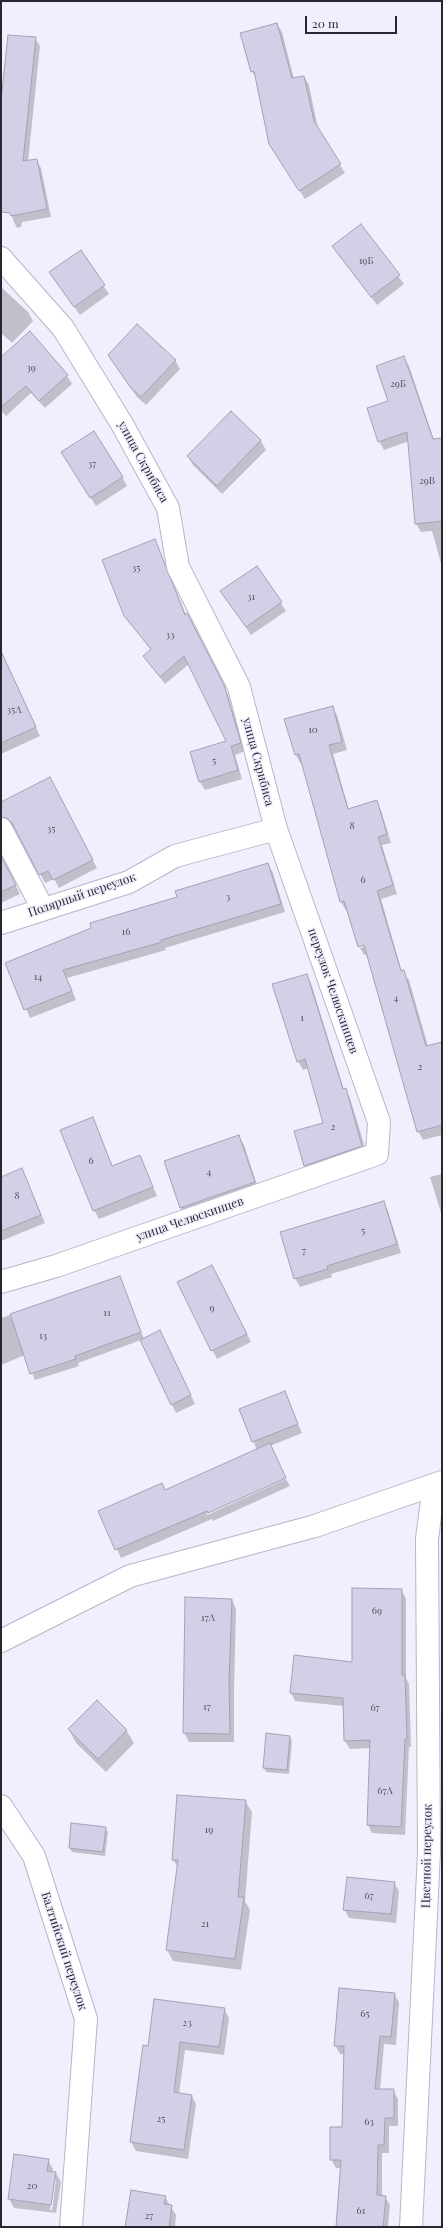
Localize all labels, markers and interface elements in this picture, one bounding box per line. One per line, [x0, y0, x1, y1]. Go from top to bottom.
scale bar [307, 8, 399, 34]
text: 20 m [312, 15, 339, 31]
house number: 19Б [359, 255, 373, 267]
house number: 39 [26, 362, 36, 374]
house number: 29Б [390, 378, 406, 390]
street label: улица Скрибиса [115, 419, 171, 505]
house number: 37 [88, 458, 96, 470]
house number: 29В [419, 475, 435, 487]
house number: 35 [132, 562, 140, 574]
house number: 31 [247, 591, 255, 603]
house number: 33 [165, 629, 175, 641]
house number: 35А [7, 704, 21, 716]
street label: улица Скрибиса [239, 716, 277, 808]
house number: 10 [308, 724, 318, 736]
house number: 5 [212, 755, 216, 767]
house number: 8 [349, 820, 355, 832]
house number: 35 [47, 823, 55, 835]
street label: Полярный переулок [26, 870, 138, 920]
house number: 6 [360, 874, 366, 886]
house number: 3 [226, 891, 230, 903]
house number: 16 [122, 926, 130, 938]
street label: переулок Челюскинцев [305, 926, 361, 1056]
house number: 14 [34, 971, 42, 983]
house number: 4 [394, 992, 398, 1004]
house number: 1 [300, 1012, 304, 1024]
house number: 2 [418, 1061, 422, 1073]
house number: 2 [331, 1121, 335, 1133]
house number: 6 [88, 1155, 94, 1167]
house number: 4 [207, 1166, 211, 1178]
house number: 8 [14, 1190, 20, 1202]
street label: улица Челюскинцев [134, 1194, 246, 1244]
house number: 5 [361, 1225, 365, 1237]
house number: 7 [302, 1245, 306, 1257]
house number: 9 [209, 1302, 215, 1314]
house number: 11 [103, 1307, 111, 1319]
house number: 13 [39, 1330, 47, 1342]
house number: 69 [372, 1605, 382, 1617]
house number: 17А [201, 1612, 215, 1624]
house number: 17 [203, 1701, 211, 1713]
house number: 67 [370, 1702, 380, 1714]
house number: 67А [377, 1785, 393, 1797]
street label: Цветной переулок [419, 1804, 435, 1908]
house number: 19 [205, 1824, 213, 1836]
street label: Балтийский переулок [38, 1890, 90, 2012]
house number: 67 [364, 1890, 374, 1902]
house number: 21 [201, 1918, 209, 1930]
house number: 65 [360, 2008, 370, 2020]
house number: 23 [182, 2017, 192, 2029]
house number: 25 [157, 2113, 165, 2125]
house number: 63 [364, 2116, 374, 2128]
house number: 20 [27, 2180, 37, 2192]
house number: 61 [357, 2205, 365, 2217]
house number: 27 [145, 2210, 153, 2222]

